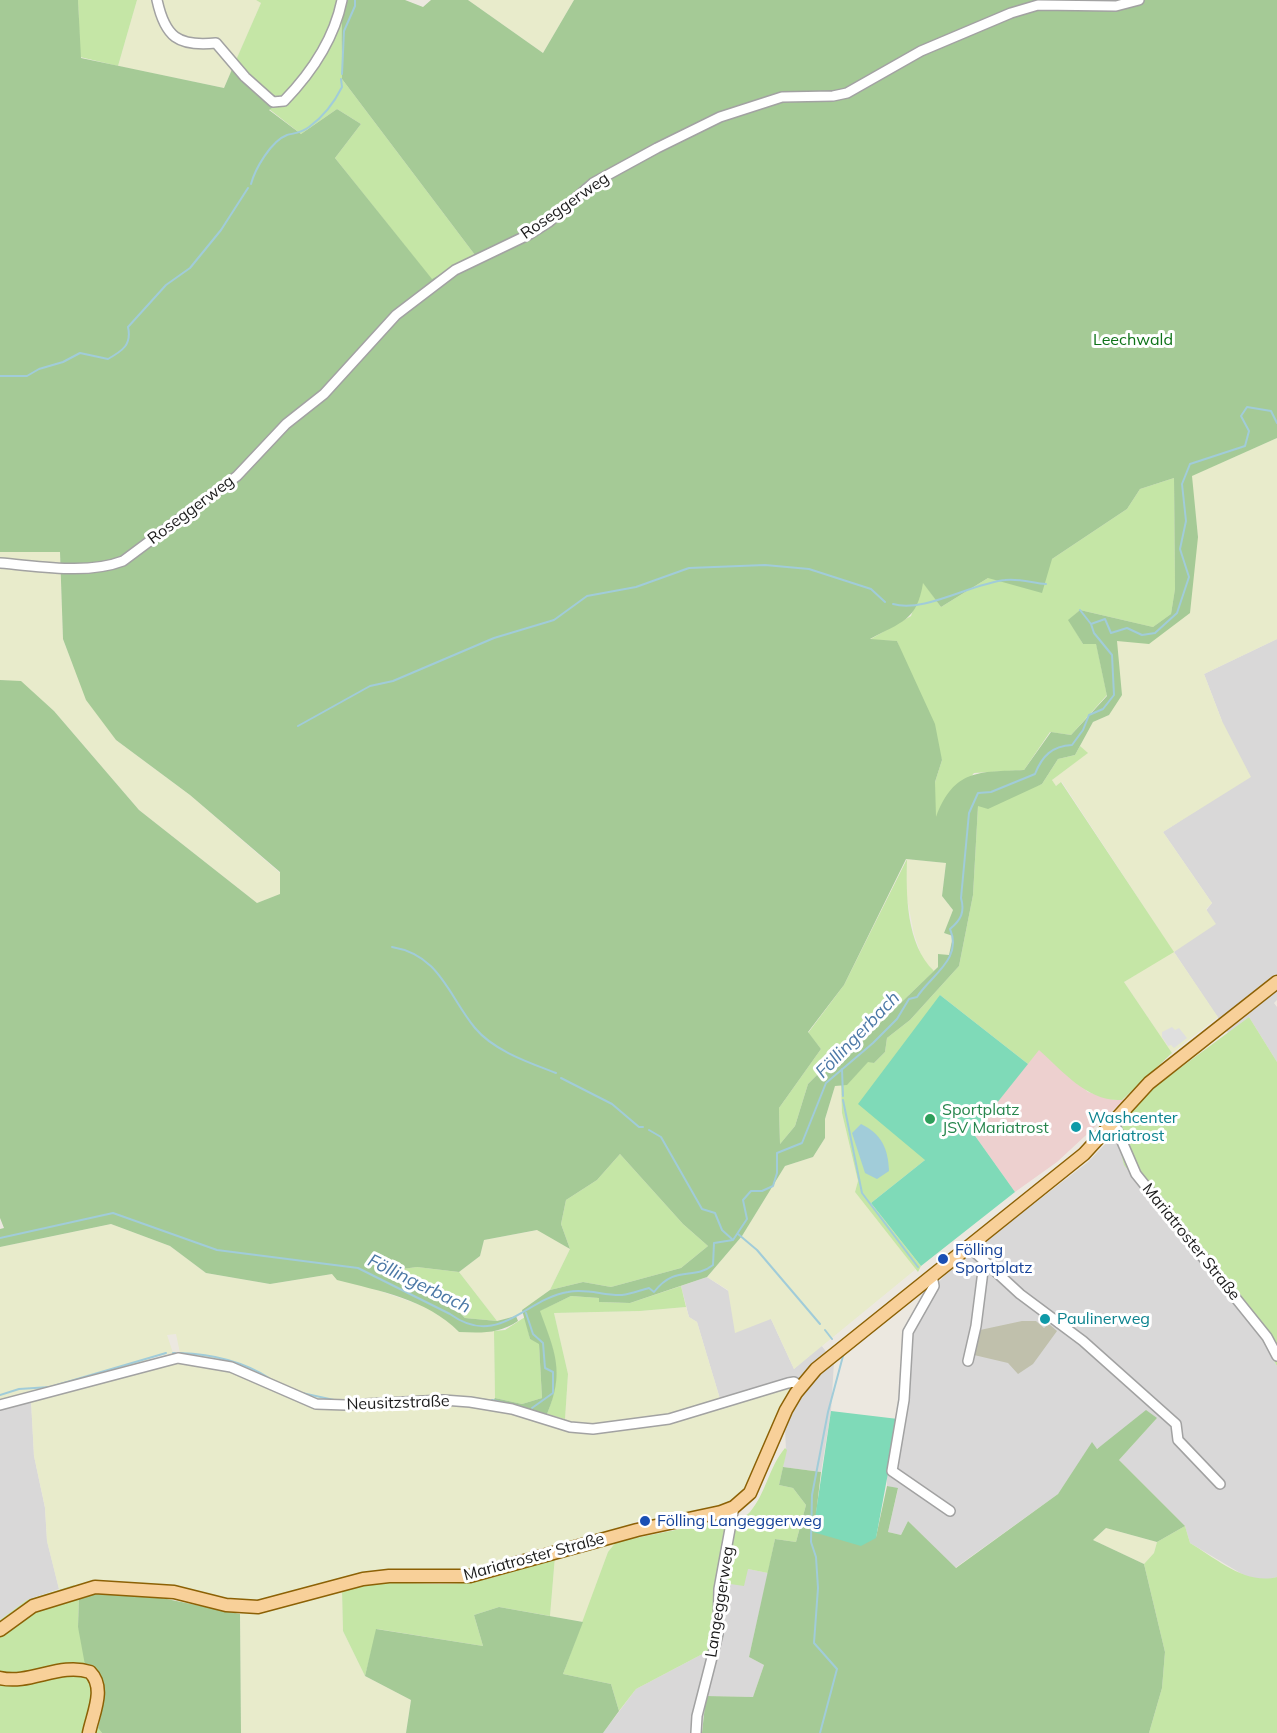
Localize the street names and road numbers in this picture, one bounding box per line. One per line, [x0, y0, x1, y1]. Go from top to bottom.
street label: Roseggerweg [517, 169, 613, 243]
street label: Roseggerweg [144, 471, 238, 549]
street label: Mariatroster Straße [1138, 1180, 1244, 1304]
street label: Neusitzstraße [346, 1392, 450, 1414]
street label: Mariatroster Straße [462, 1529, 606, 1585]
street label: Langeggerweg [702, 1545, 738, 1659]

